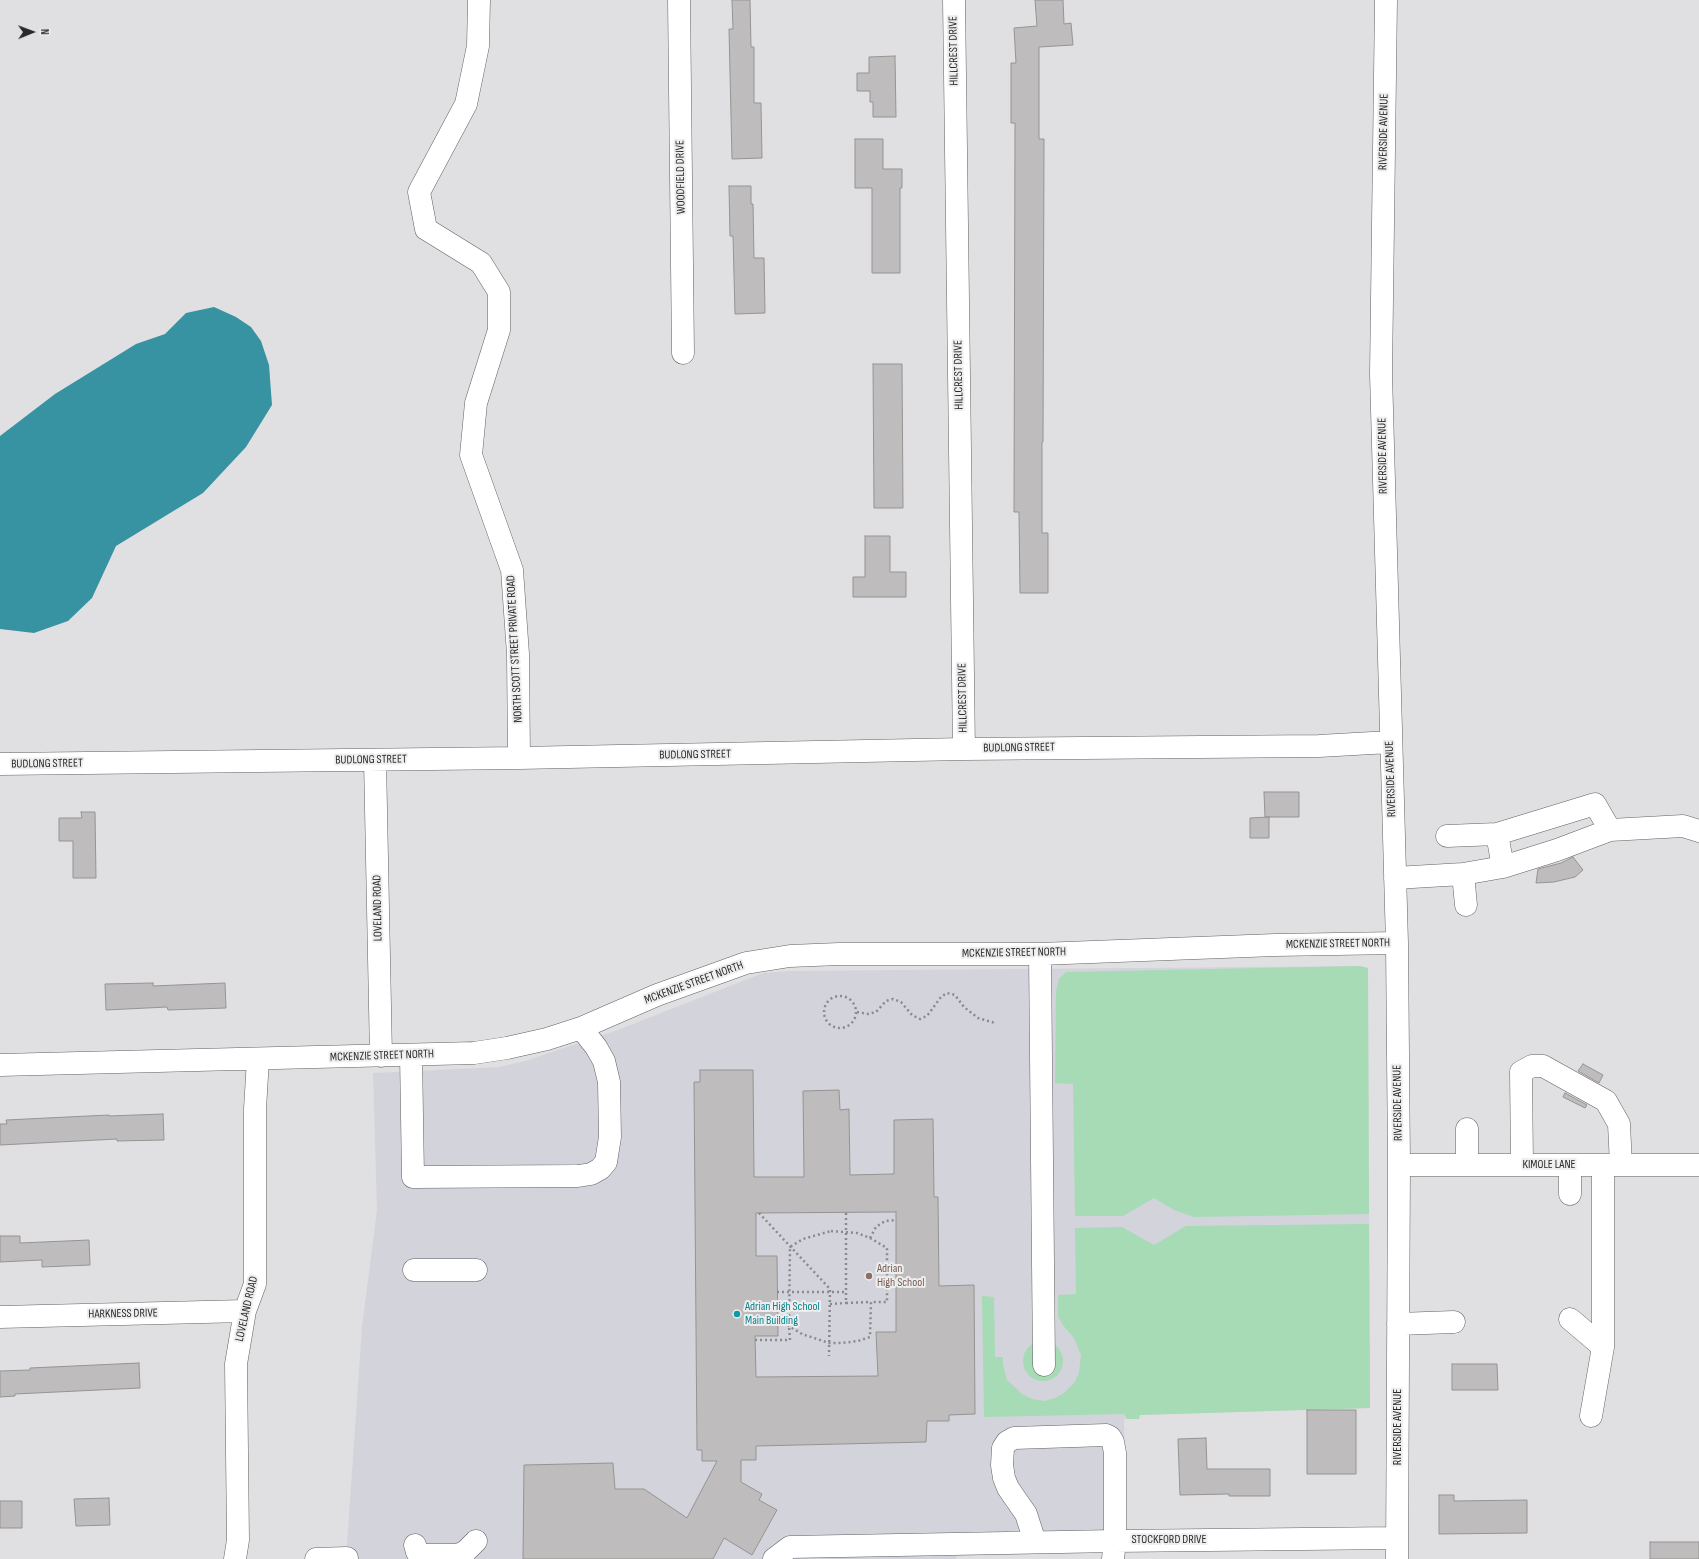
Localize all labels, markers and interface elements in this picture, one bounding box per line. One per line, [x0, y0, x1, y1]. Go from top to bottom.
north arrow [12, 12, 52, 52]
street label: HILLCREST DRIVE [946, 16, 962, 86]
text: N [38, 29, 51, 35]
street label: RIVERSIDE AVENUE [1376, 94, 1392, 170]
street label: WOODFIELD DRIVE [673, 140, 689, 214]
street label: HILLCREST DRIVE [951, 340, 967, 410]
street label: RIVERSIDE AVENUE [1375, 418, 1391, 494]
street label: NORTH SCOTT STREET PRIVATE ROAD [504, 575, 526, 723]
street label: HILLCREST DRIVE [955, 663, 971, 733]
street label: BUDLONG STREET [983, 740, 1055, 756]
street label: RIVERSIDE AVENUE [1382, 741, 1400, 817]
street label: BUDLONG STREET [659, 747, 731, 763]
street label: BUDLONG STREET [335, 752, 407, 768]
street label: BUDLONG STREET [11, 756, 83, 772]
street label: LOVELAND ROAD [370, 875, 386, 941]
street label: MCKENZIE STREET NORTH [1286, 936, 1390, 952]
street label: MCKENZIE STREET NORTH [962, 945, 1066, 961]
street label: MCKENZIE STREET NORTH [643, 958, 745, 1008]
street label: MCKENZIE STREET NORTH [330, 1047, 434, 1065]
street label: RIVERSIDE AVENUE [1390, 1065, 1406, 1141]
street label: KIMOLE LANE [1523, 1158, 1575, 1172]
place label: Adrian High School [877, 1262, 924, 1290]
marker: Adrian High School [864, 1271, 874, 1281]
street label: LOVELAND ROAD [233, 1275, 261, 1343]
place label: Adrian High School Main Building [745, 1300, 820, 1328]
street label: HARKNESS DRIVE [88, 1306, 158, 1322]
marker: Adrian High School Main Building [732, 1309, 742, 1319]
street label: RIVERSIDE AVENUE [1391, 1389, 1405, 1465]
street label: STOCKFORD DRIVE [1132, 1533, 1206, 1547]

